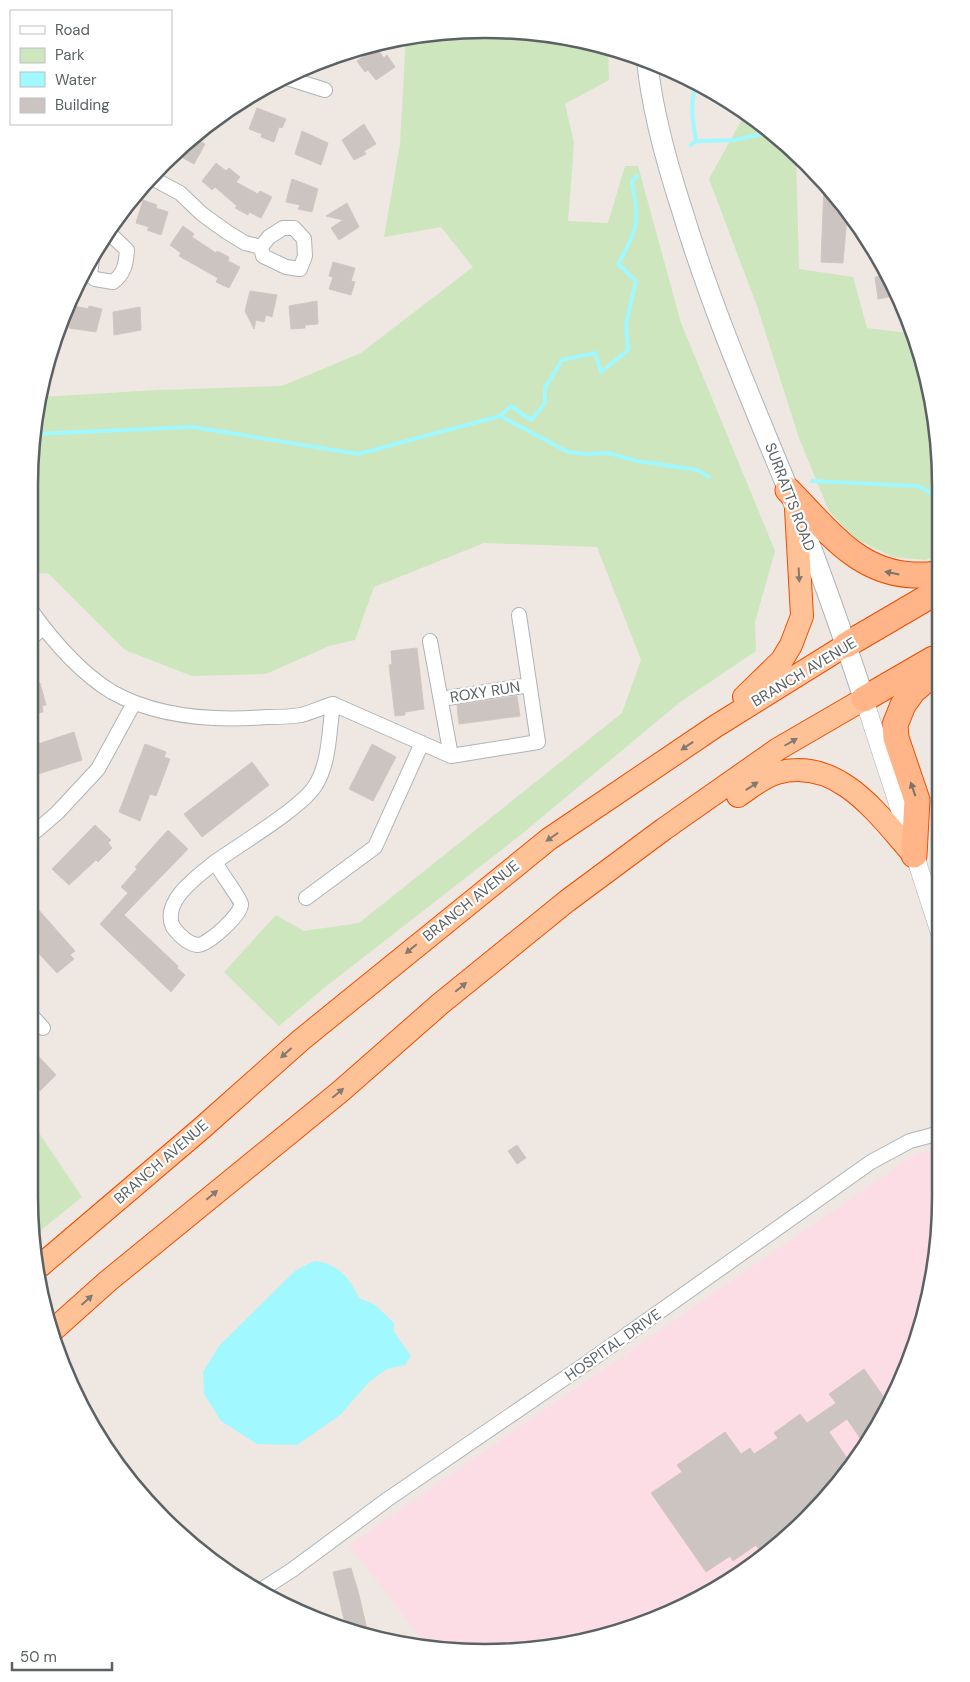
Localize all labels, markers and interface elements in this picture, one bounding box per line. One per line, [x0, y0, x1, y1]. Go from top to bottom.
legend [10, 10, 172, 125]
text: Road [55, 20, 90, 40]
text: Park [55, 45, 85, 65]
text: Water [55, 70, 97, 90]
text: Building [55, 95, 110, 115]
street label: SURRATTS ROAD [760, 440, 820, 554]
one-way arrow [796, 567, 804, 583]
one-way arrow [884, 568, 900, 576]
street label: BRANCH AVENUE [748, 633, 860, 711]
street label: ROXY RUN [449, 677, 521, 707]
one-way arrow [784, 737, 798, 746]
one-way arrow [680, 741, 693, 751]
one-way arrow [746, 781, 759, 791]
one-way arrow [909, 781, 917, 796]
one-way arrow [545, 832, 559, 842]
street label: BRANCH AVENUE [418, 856, 524, 946]
one-way arrow [405, 944, 418, 955]
one-way arrow [454, 981, 467, 992]
one-way arrow [280, 1047, 293, 1058]
one-way arrow [332, 1088, 344, 1099]
street label: BRANCH AVENUE [110, 1115, 212, 1209]
one-way arrow [205, 1190, 218, 1201]
one-way arrow [81, 1294, 93, 1306]
street label: HOSPITAL DRIVE [561, 1304, 665, 1386]
scale bar [12, 1640, 112, 1672]
text: 50 m [20, 1647, 57, 1667]

